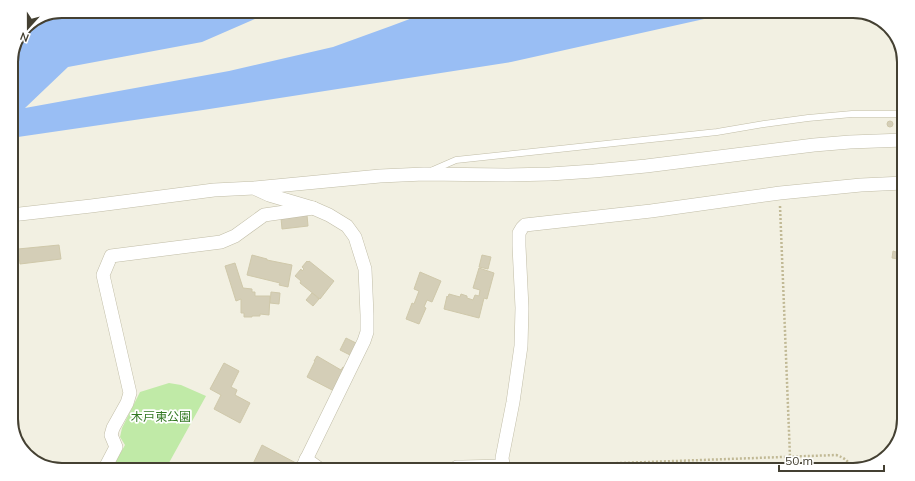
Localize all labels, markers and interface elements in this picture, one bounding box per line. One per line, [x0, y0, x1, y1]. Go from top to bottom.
north arrow [8, 8, 48, 48]
text: N [18, 29, 31, 45]
park label: 木戸東公園 [131, 409, 191, 424]
scale bar [779, 447, 884, 473]
text: 50 m [785, 453, 813, 468]

